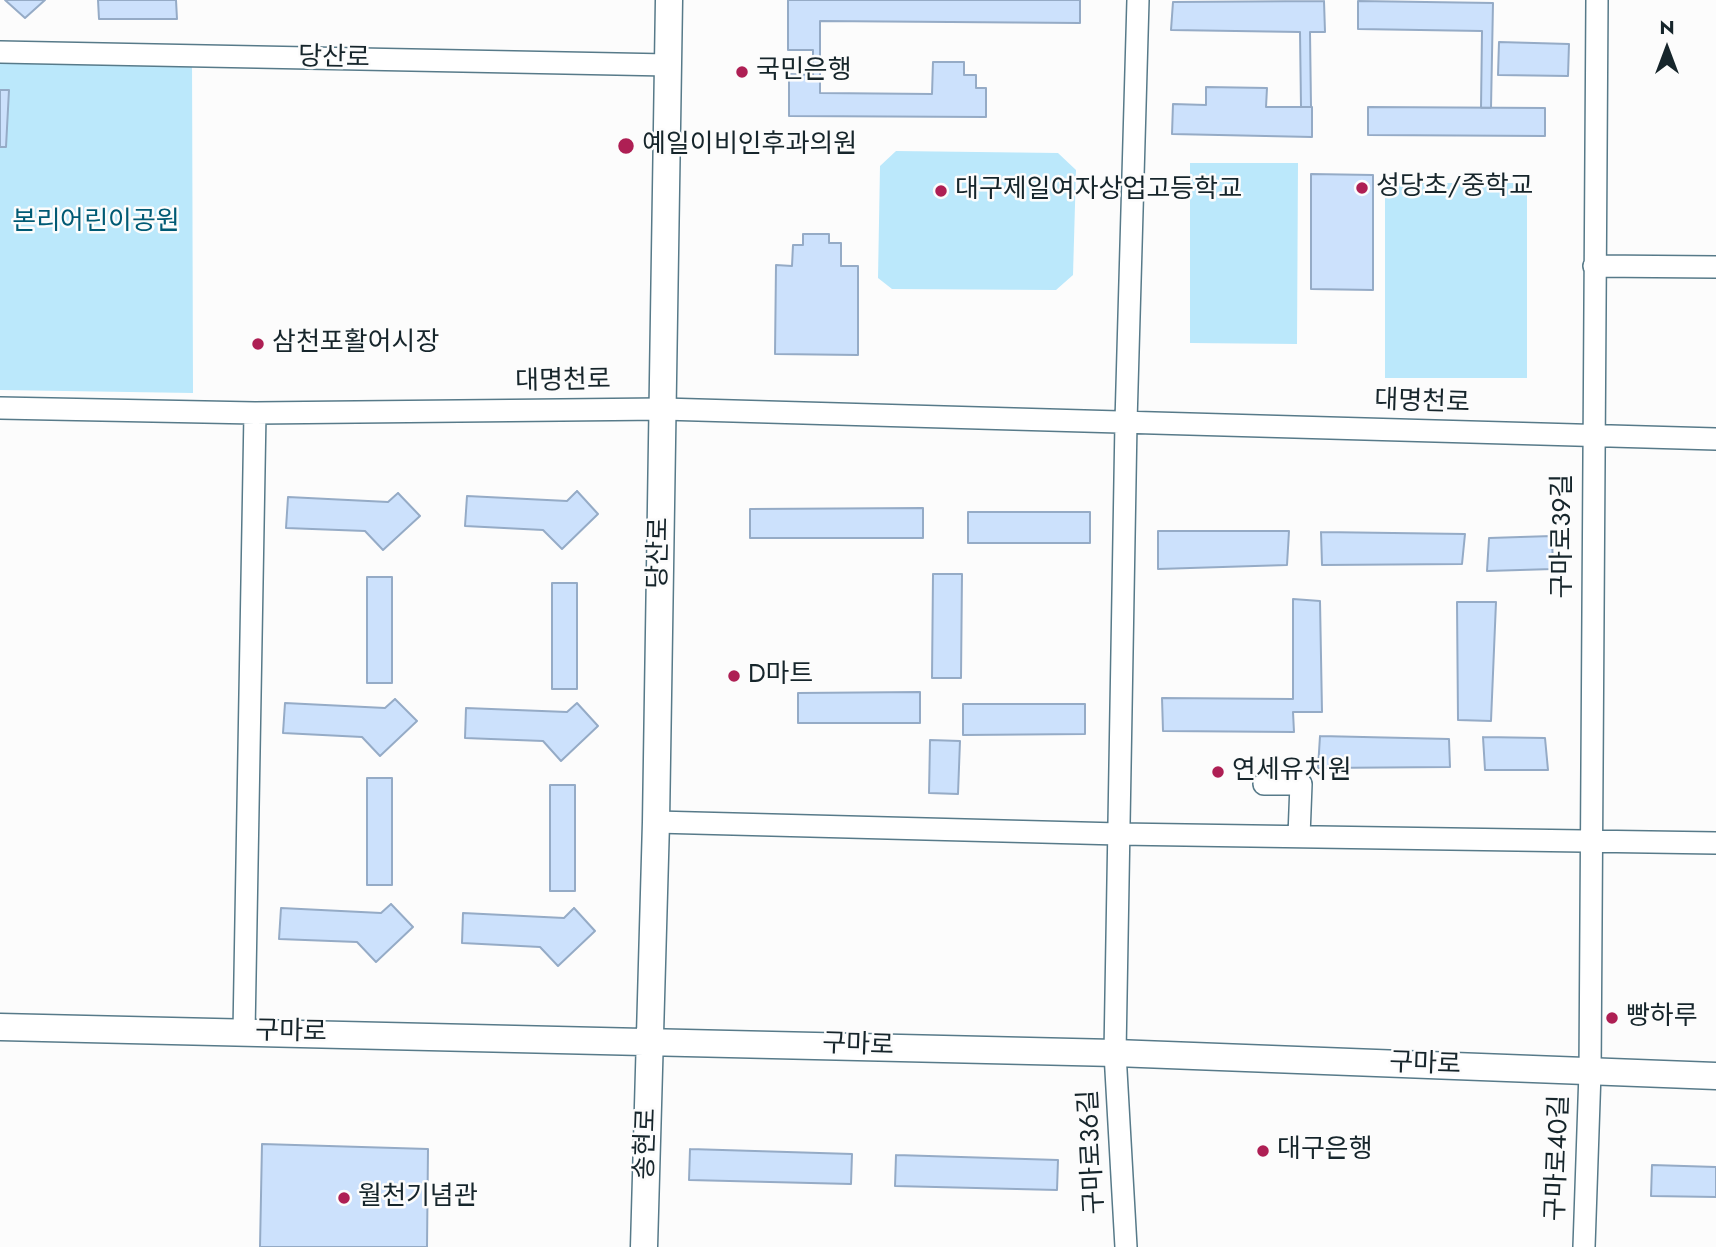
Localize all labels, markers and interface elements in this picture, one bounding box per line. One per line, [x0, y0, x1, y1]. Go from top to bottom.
north arrow [1632, 14, 1702, 84]
text: N [1659, 14, 1675, 41]
street label: 당산로 [298, 43, 370, 75]
place label: 국민은행 [756, 56, 852, 88]
marker: 국민은행 [734, 64, 750, 80]
place label: 예일이비인후과의원 [642, 130, 857, 162]
marker: 예일이비인후과의원 [616, 136, 636, 156]
place label: 성당초/중학교 [1376, 172, 1533, 204]
place label: 대구제일여자상업고등학교 [955, 175, 1242, 207]
marker: 성당초/중학교 [1354, 180, 1370, 196]
marker: 대구제일여자상업고등학교 [933, 183, 949, 199]
park label: 본리어린이공원 [12, 207, 180, 239]
place label: 삼천포활어시장 [272, 328, 439, 360]
marker: 삼천포활어시장 [250, 336, 266, 352]
street label: 대명천로 [515, 366, 611, 398]
street label: 대명천로 [1374, 386, 1470, 420]
street label: 구마로39길 [1548, 474, 1580, 598]
street label: 당산로 [644, 517, 676, 589]
place label: D마트 [748, 660, 814, 692]
marker: D마트 [726, 668, 742, 684]
place label: 연세유치원 [1232, 756, 1352, 788]
marker: 연세유치원 [1210, 764, 1226, 780]
place label: 빵하루 [1626, 1002, 1698, 1034]
marker: 빵하루 [1604, 1010, 1620, 1026]
street label: 구마로 [255, 1017, 327, 1049]
street label: 구마로 [822, 1029, 894, 1063]
street label: 구마로 [1389, 1048, 1461, 1082]
street label: 구마로36길 [1074, 1089, 1112, 1215]
street label: 구마로40길 [1541, 1094, 1577, 1222]
street label: 송현로 [630, 1108, 664, 1180]
place label: 대구은행 [1277, 1135, 1373, 1167]
marker: 대구은행 [1255, 1143, 1271, 1159]
place label: 월천기념관 [358, 1182, 478, 1214]
marker: 월천기념관 [336, 1190, 352, 1206]

